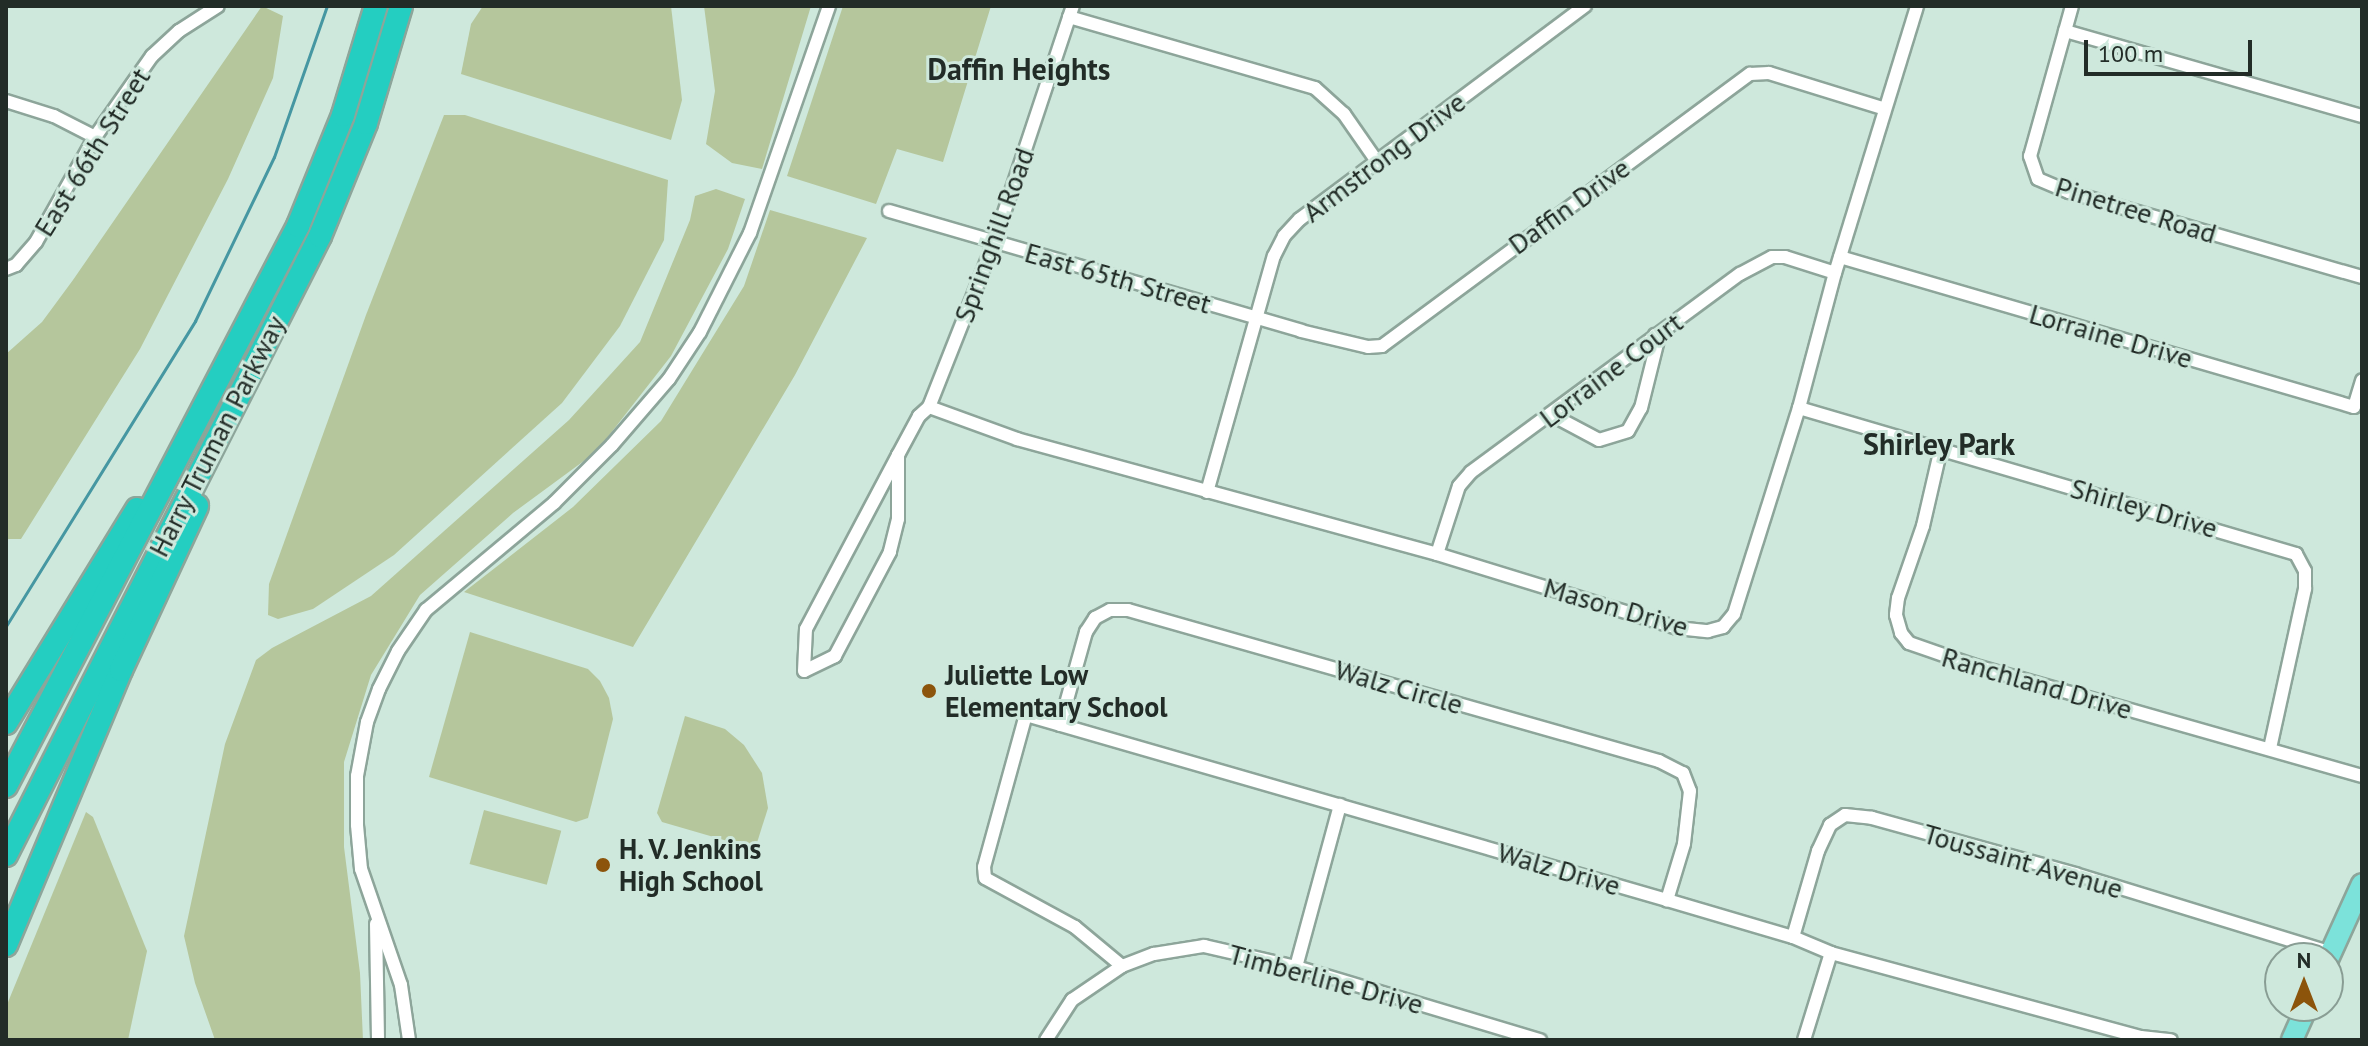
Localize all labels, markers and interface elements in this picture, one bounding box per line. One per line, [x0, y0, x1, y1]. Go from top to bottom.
scale bar [2088, 24, 2256, 74]
text: 100 m [2098, 38, 2163, 69]
district label: Daffin Heights [928, 51, 1110, 87]
street label: East 66th Street [27, 62, 157, 242]
street label: Armstrong Drive [1296, 85, 1472, 229]
street label: Springhill Road [947, 143, 1041, 327]
street label: Daffin Drive [1502, 151, 1636, 261]
street label: Pinetree Road [2051, 170, 2221, 250]
street label: East 65th Street [1021, 235, 1215, 321]
street label: Lorraine Drive [2026, 297, 2196, 375]
street label: Lorraine Court [1533, 305, 1689, 435]
street label: Harry Truman Parkway [141, 309, 293, 563]
district label: Shirley Park [1863, 426, 2015, 462]
street label: Shirley Drive [2066, 471, 2222, 545]
street label: Mason Drive [1540, 570, 1692, 644]
street label: Ranchland Drive [1938, 640, 2136, 726]
street label: Walz Circle [1331, 653, 1467, 721]
place label: Juliette Low Elementary School [945, 658, 1169, 724]
marker: Juliette Low Elementary School [920, 682, 938, 700]
street label: Toussaint Avenue [1919, 816, 2127, 906]
place label: H. V. Jenkins High School [619, 832, 766, 898]
street label: Walz Drive [1493, 835, 1625, 903]
marker: H. V. Jenkins High School [594, 856, 612, 874]
street label: Timberline Drive [1225, 937, 1427, 1021]
north arrow [2264, 942, 2344, 1022]
text: N [2297, 946, 2311, 974]

